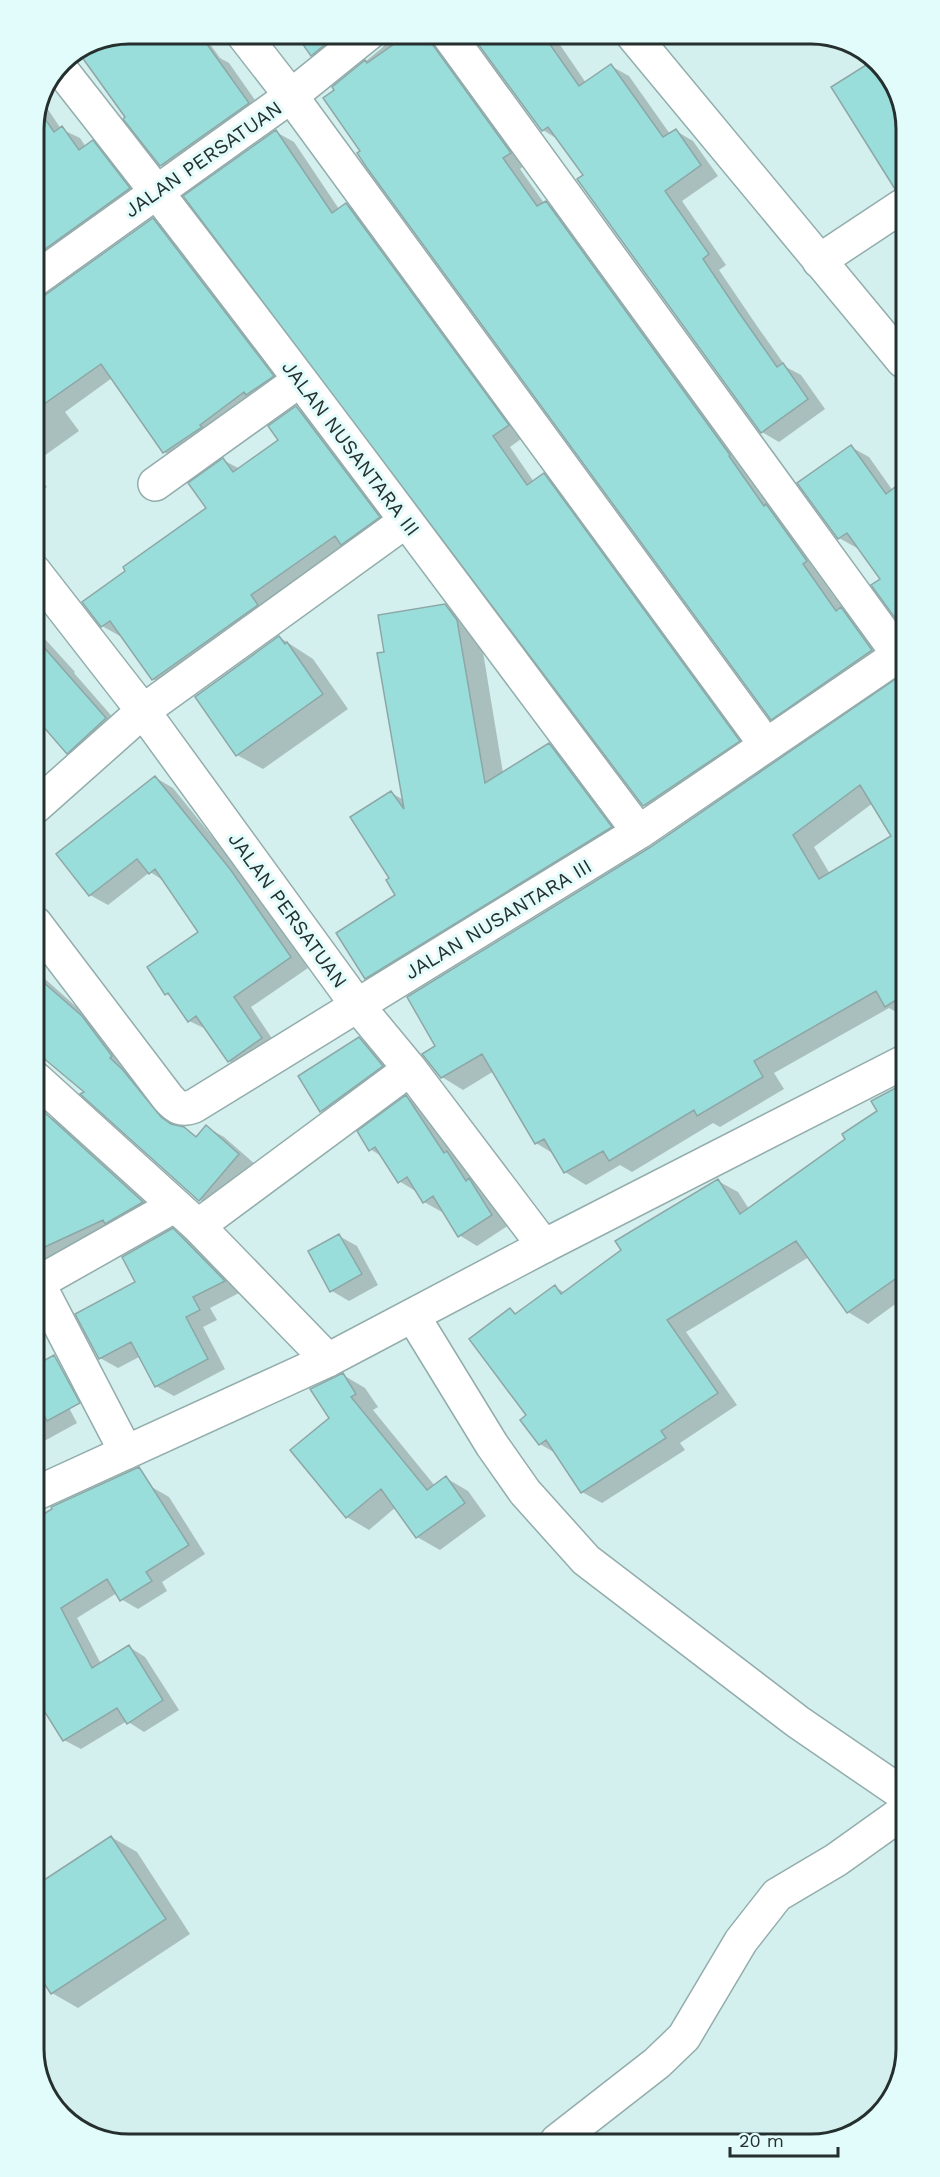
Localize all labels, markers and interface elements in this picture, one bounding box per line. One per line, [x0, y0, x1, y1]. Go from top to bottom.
street label: JALAN PERSATUAN [120, 96, 286, 222]
street label: JALAN NUSANTARA III [277, 355, 425, 541]
street label: JALAN PERSATUAN [223, 827, 353, 993]
street label: JALAN NUSANTARA III [400, 854, 596, 984]
scale bar [730, 2120, 838, 2158]
text: 20 m [739, 2130, 784, 2151]

